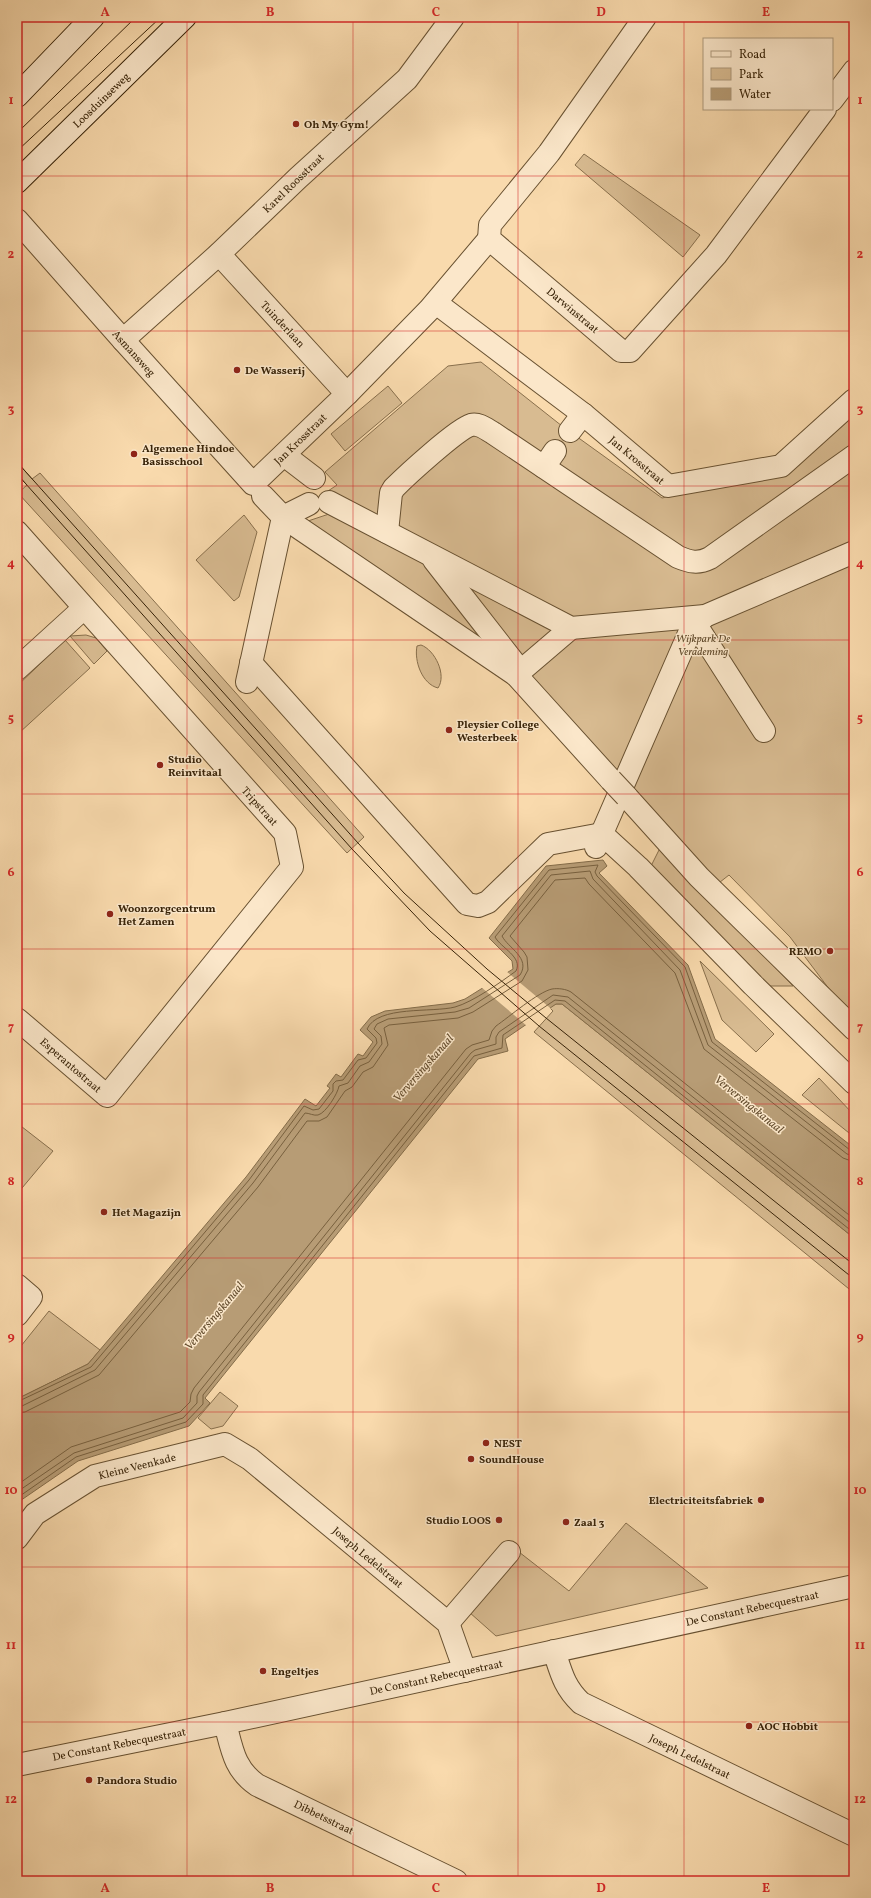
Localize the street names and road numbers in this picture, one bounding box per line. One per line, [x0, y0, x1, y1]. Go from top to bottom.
street label: Loosduinseweg [70, 70, 134, 132]
street label: Karel Roosstraat [260, 151, 328, 217]
street label: Darwinstraat [543, 285, 602, 338]
street label: Tuinderlaan [256, 298, 308, 352]
street label: Asmansweg [108, 327, 158, 381]
street label: Jan Krosstraat [271, 411, 331, 469]
street label: Jan Krosstraat [605, 433, 667, 489]
street label: Tripstraat [237, 784, 281, 830]
street label: Esperantostraat [36, 1035, 104, 1097]
street label: Kleine Veenkade [97, 1451, 178, 1484]
street label: Joseph Ledelstraat [328, 1524, 406, 1592]
street label: De Constant Rebecquestraat [684, 1588, 820, 1631]
street label: De Constant Rebecquestraat [368, 1657, 504, 1700]
street label: De Constant Rebecquestraat [51, 1725, 187, 1766]
street label: Joseph Ledelstraat [646, 1731, 732, 1783]
street label: Dibbetsstraat [291, 1797, 356, 1839]

